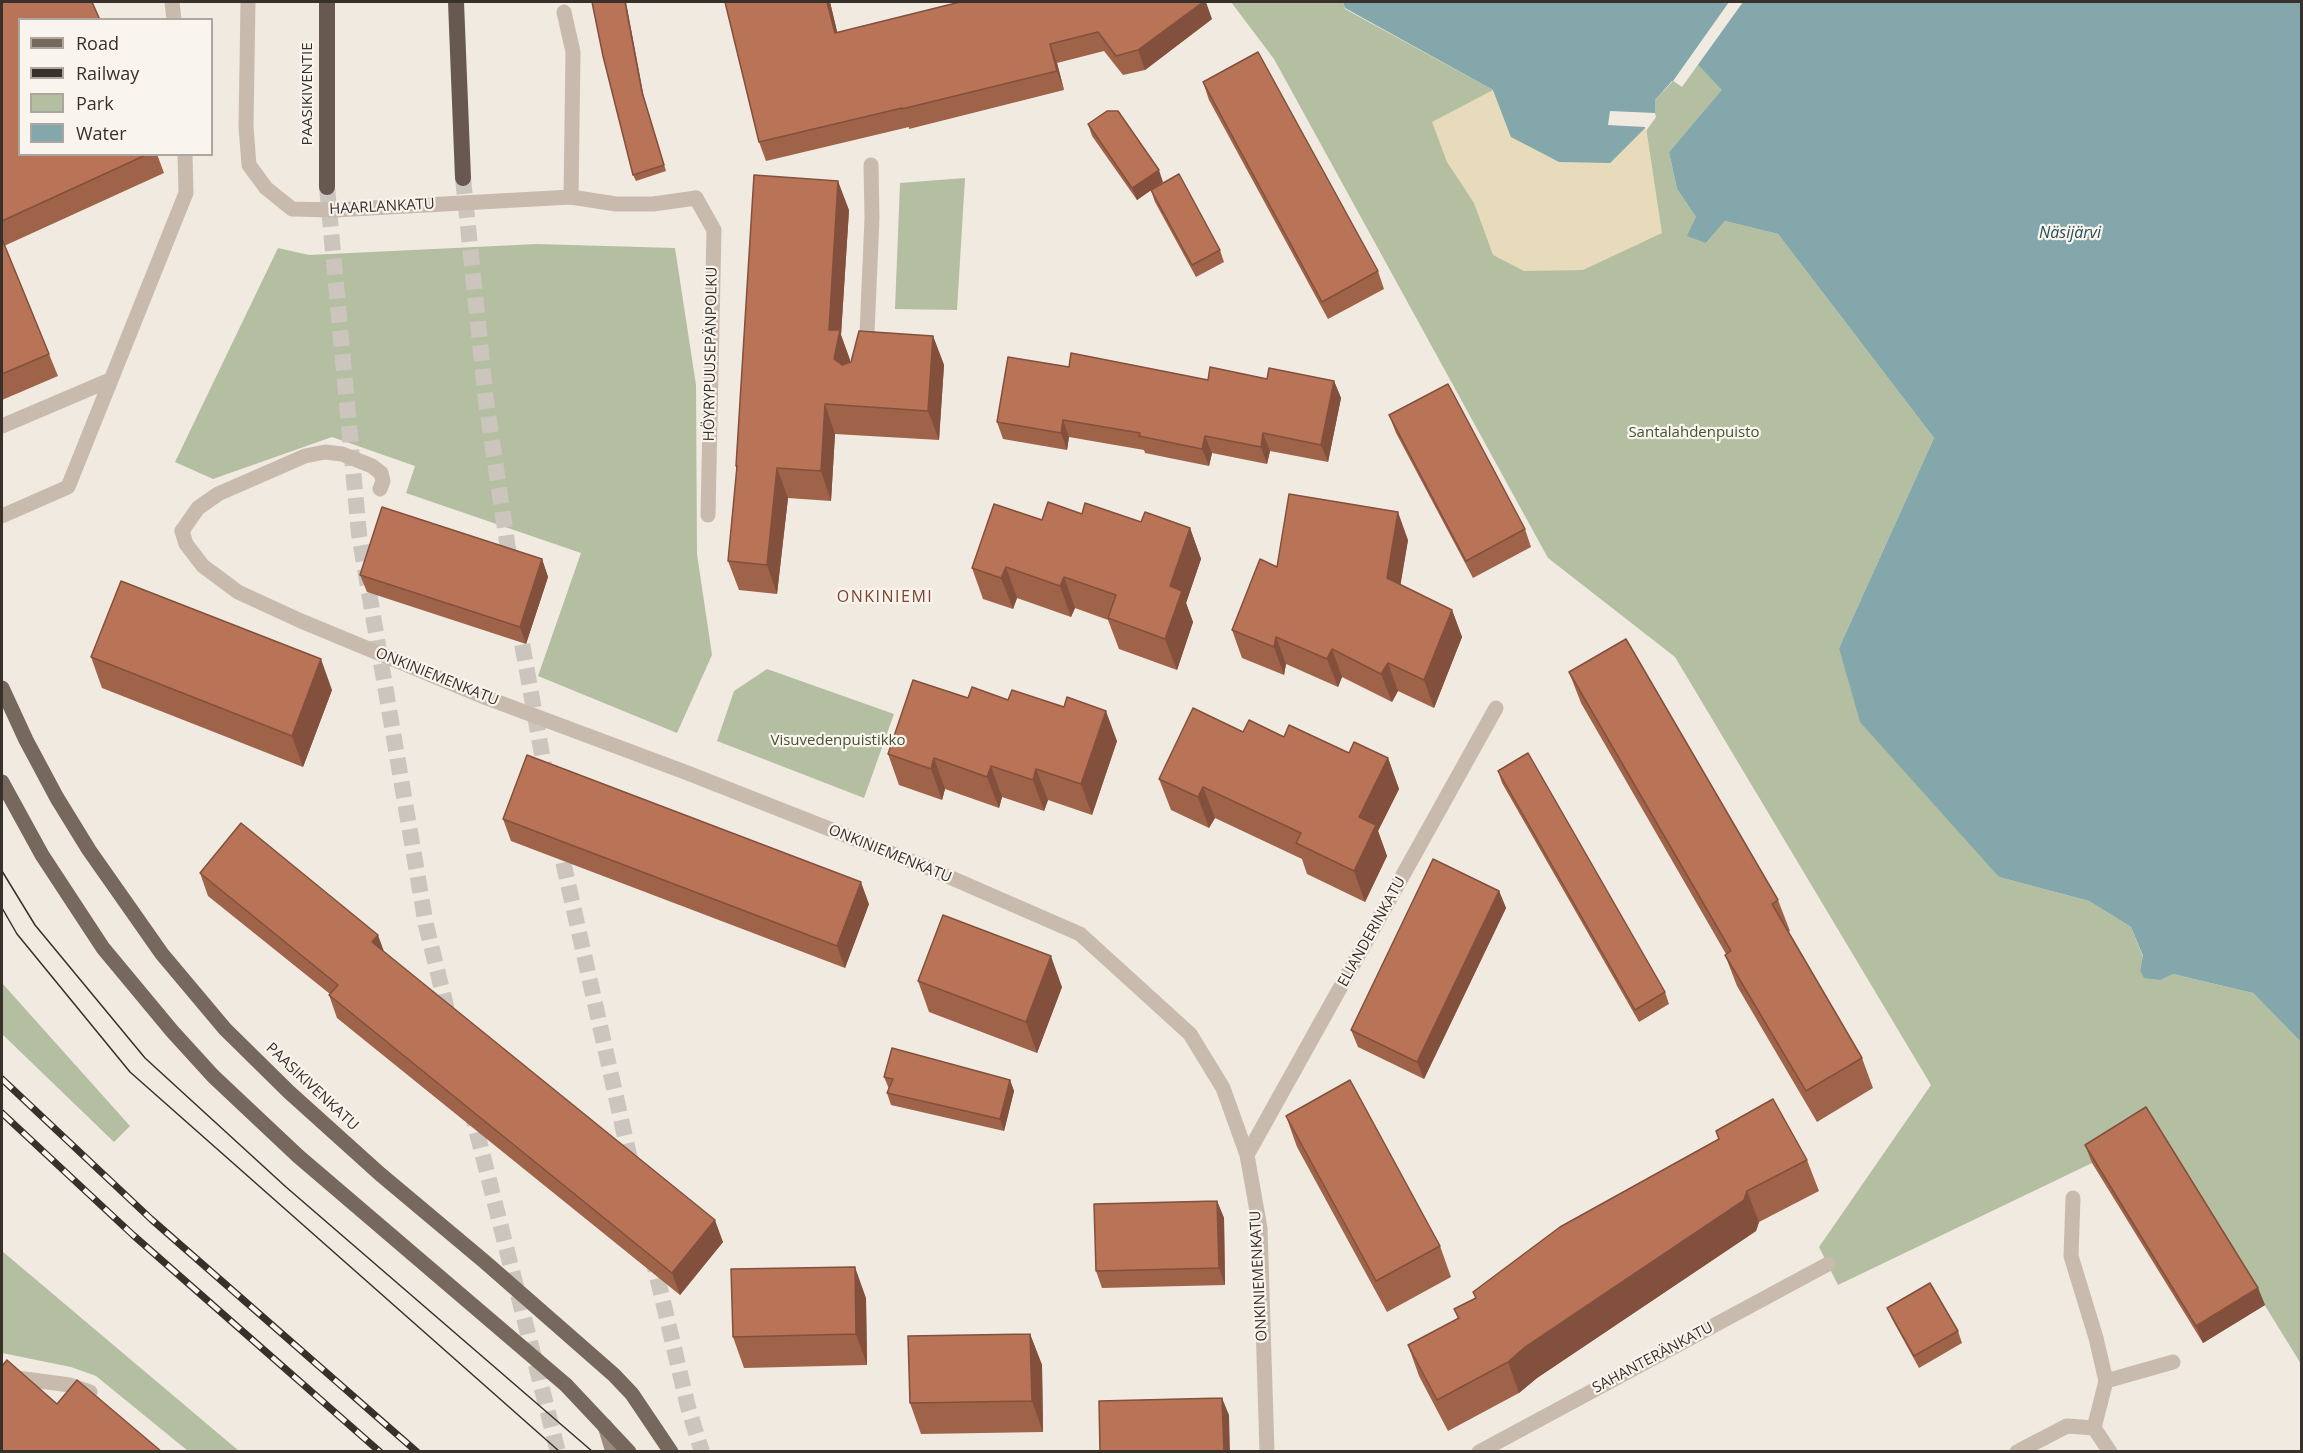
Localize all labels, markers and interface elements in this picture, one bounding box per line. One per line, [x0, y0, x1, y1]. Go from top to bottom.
legend [18, 18, 213, 156]
text: Road [76, 31, 119, 55]
street label: PAASIKIVENTIE [299, 42, 317, 146]
text: Railway [76, 61, 139, 85]
text: Park [76, 91, 114, 115]
text: Water [76, 121, 127, 145]
street label: HAARLANKATU [329, 195, 435, 219]
water label: Näsijärvi [2039, 223, 2101, 243]
street label: HÖYRYPUUSEPÄNPOLKU [700, 267, 722, 441]
park label: Santalahdenpuisto [1628, 424, 1760, 442]
district label: ONKINIEMI [837, 587, 933, 607]
street label: ONKINIEMENKATU [373, 644, 501, 710]
park label: Visuvedenpuistikko [770, 732, 906, 750]
street label: ONKINIEMENKATU [826, 821, 954, 887]
street label: ELIANDERINKATU [1334, 874, 1410, 990]
street label: PAASIKIVENKATU [262, 1039, 362, 1135]
street label: ONKINIEMENKATU [1247, 1210, 1271, 1342]
street label: SAHANTERÄNKATU [1590, 1319, 1716, 1397]

